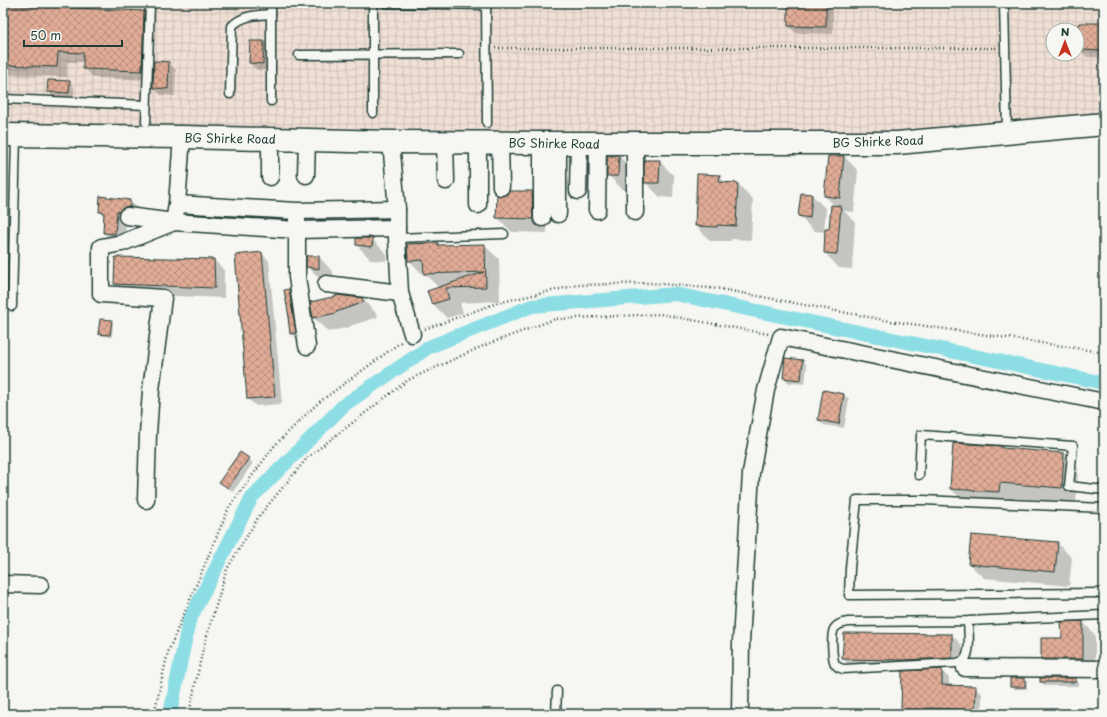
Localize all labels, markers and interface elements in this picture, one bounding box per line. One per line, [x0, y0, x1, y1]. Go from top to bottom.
scale bar [24, 22, 122, 48]
north arrow [1045, 22, 1085, 62]
text: N [1061, 23, 1070, 40]
text: 50 m [30, 26, 61, 44]
street label: BG Shirke Road [184, 128, 276, 148]
street label: BG Shirke Road [832, 130, 924, 152]
street label: BG Shirke Road [508, 133, 600, 153]

